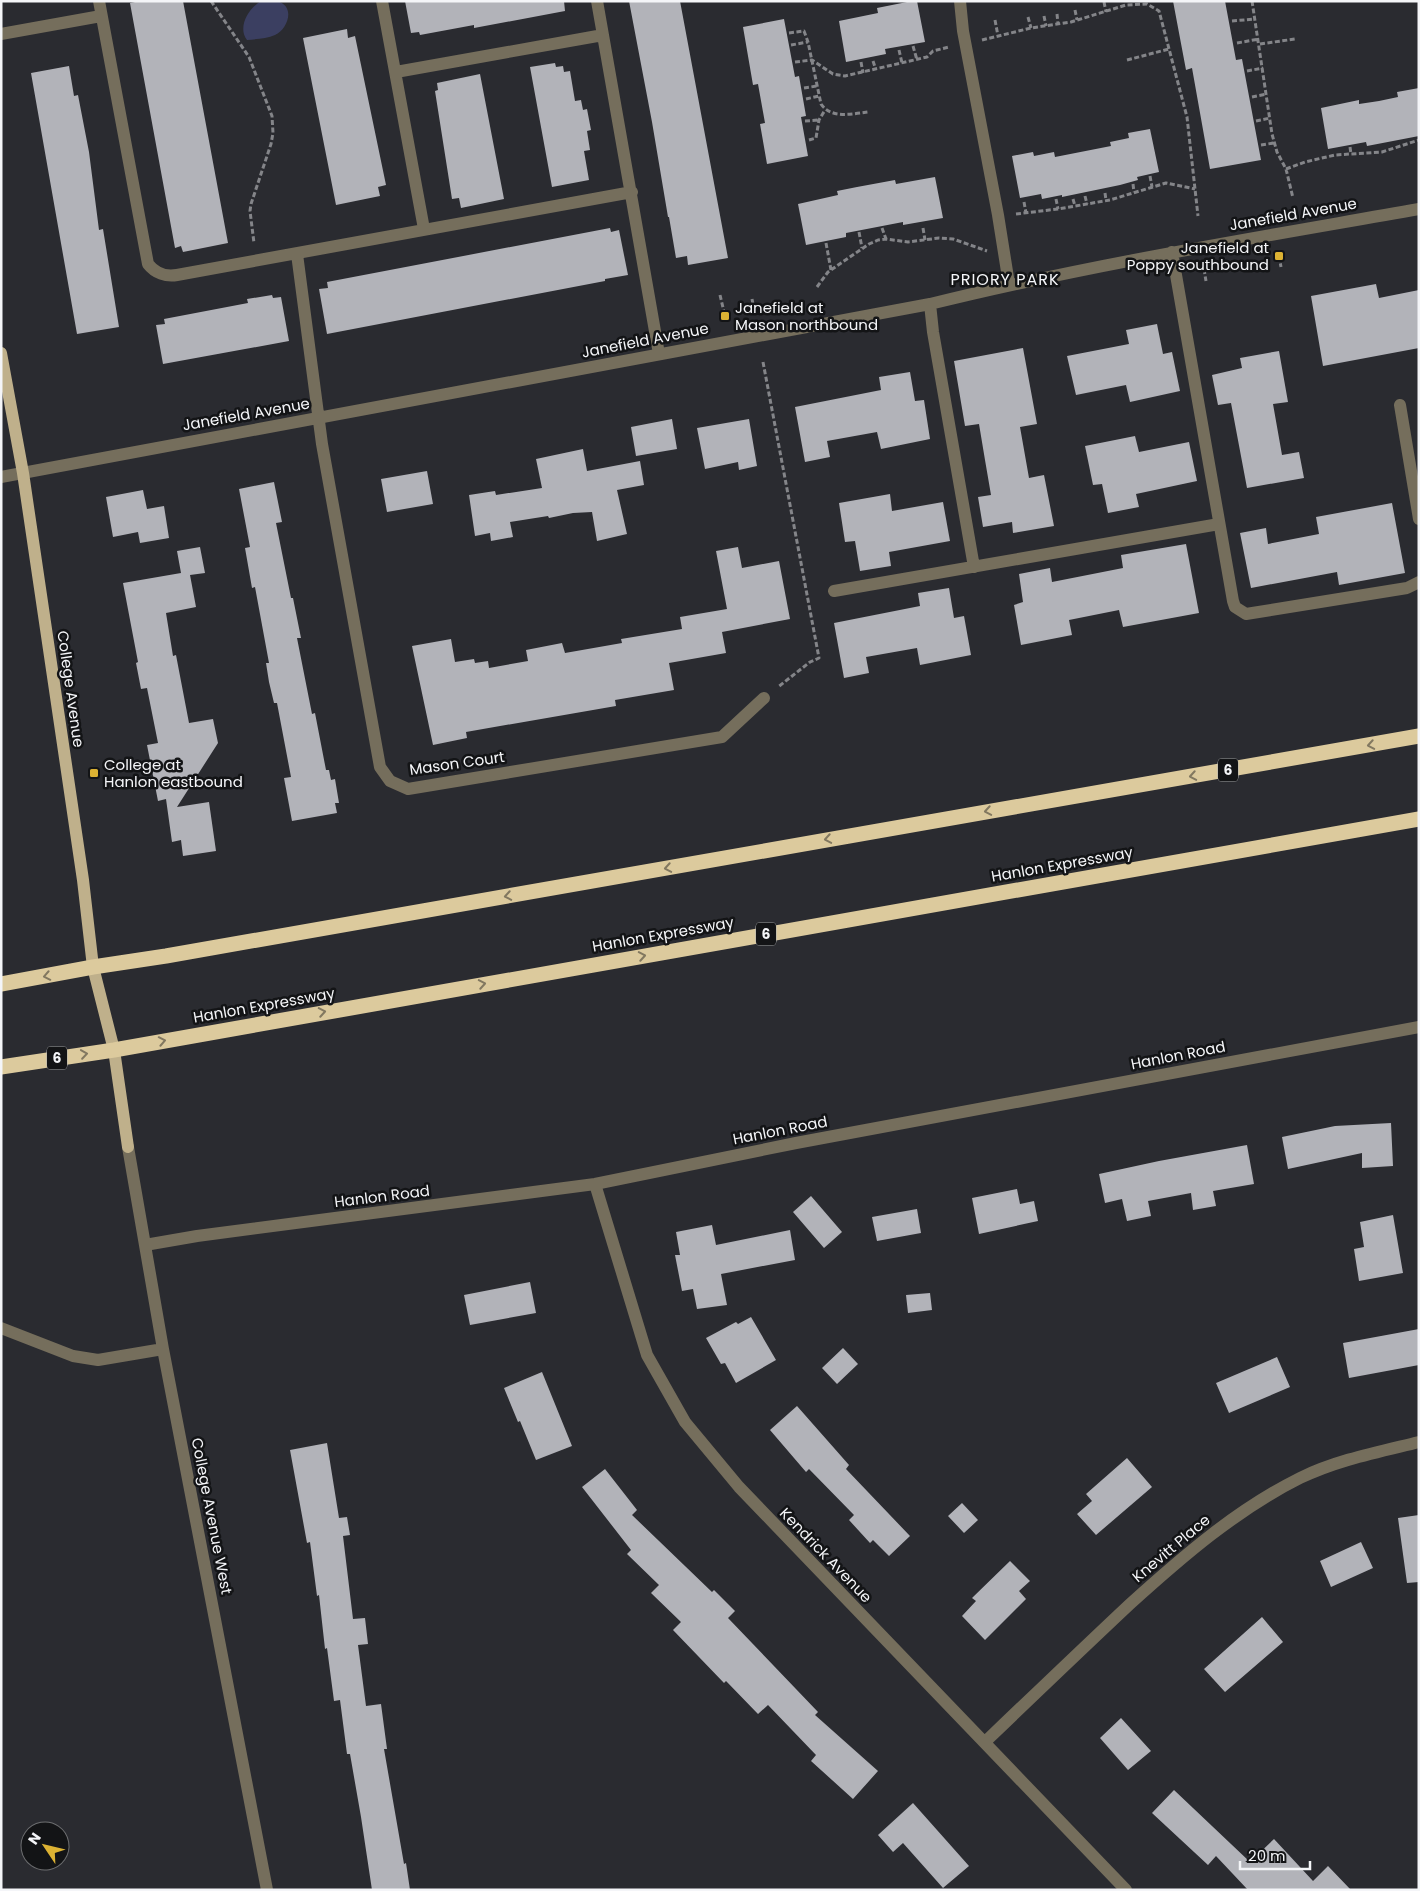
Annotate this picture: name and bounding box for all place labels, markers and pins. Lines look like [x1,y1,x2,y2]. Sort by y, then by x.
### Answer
place label: Janefield at Poppy southbound [1127,237,1269,275]
marker: Janefield at Poppy southbound [1273,250,1285,262]
place label: Janefield at Mason northbound [735,297,878,335]
marker: Janefield at Mason northbound [719,310,731,322]
place label: College at Hanlon eastbound [104,754,243,792]
marker: College at Hanlon eastbound [88,767,100,779]

